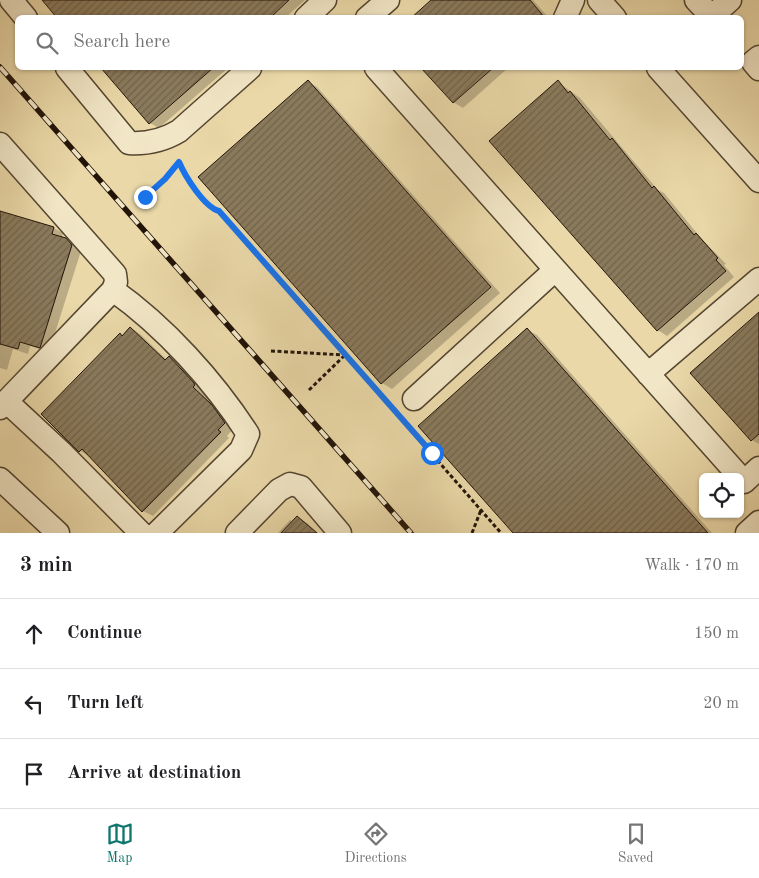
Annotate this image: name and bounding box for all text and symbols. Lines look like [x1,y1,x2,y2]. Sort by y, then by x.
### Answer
search box [15,15,744,70]
icon: search [33,29,61,57]
text: Search here [73,33,170,52]
route end [134,186,157,209]
route start [421,442,444,465]
map controls [699,473,744,518]
button: locate [699,473,744,518]
text: 3 min [20,555,73,576]
text: Walk · 170 m [644,558,739,574]
icon: ahead [20,620,48,648]
text: Continue [67,624,142,643]
text: 150 m [694,626,739,642]
icon: left [20,690,48,718]
text: Turn left [67,694,144,713]
text: 20 m [703,696,739,712]
icon: arrive [20,760,48,788]
text: Arrive at destination [67,764,241,783]
tab: Map [106,820,134,867]
tab: Directions [345,820,407,867]
tab: Saved [618,820,653,867]

